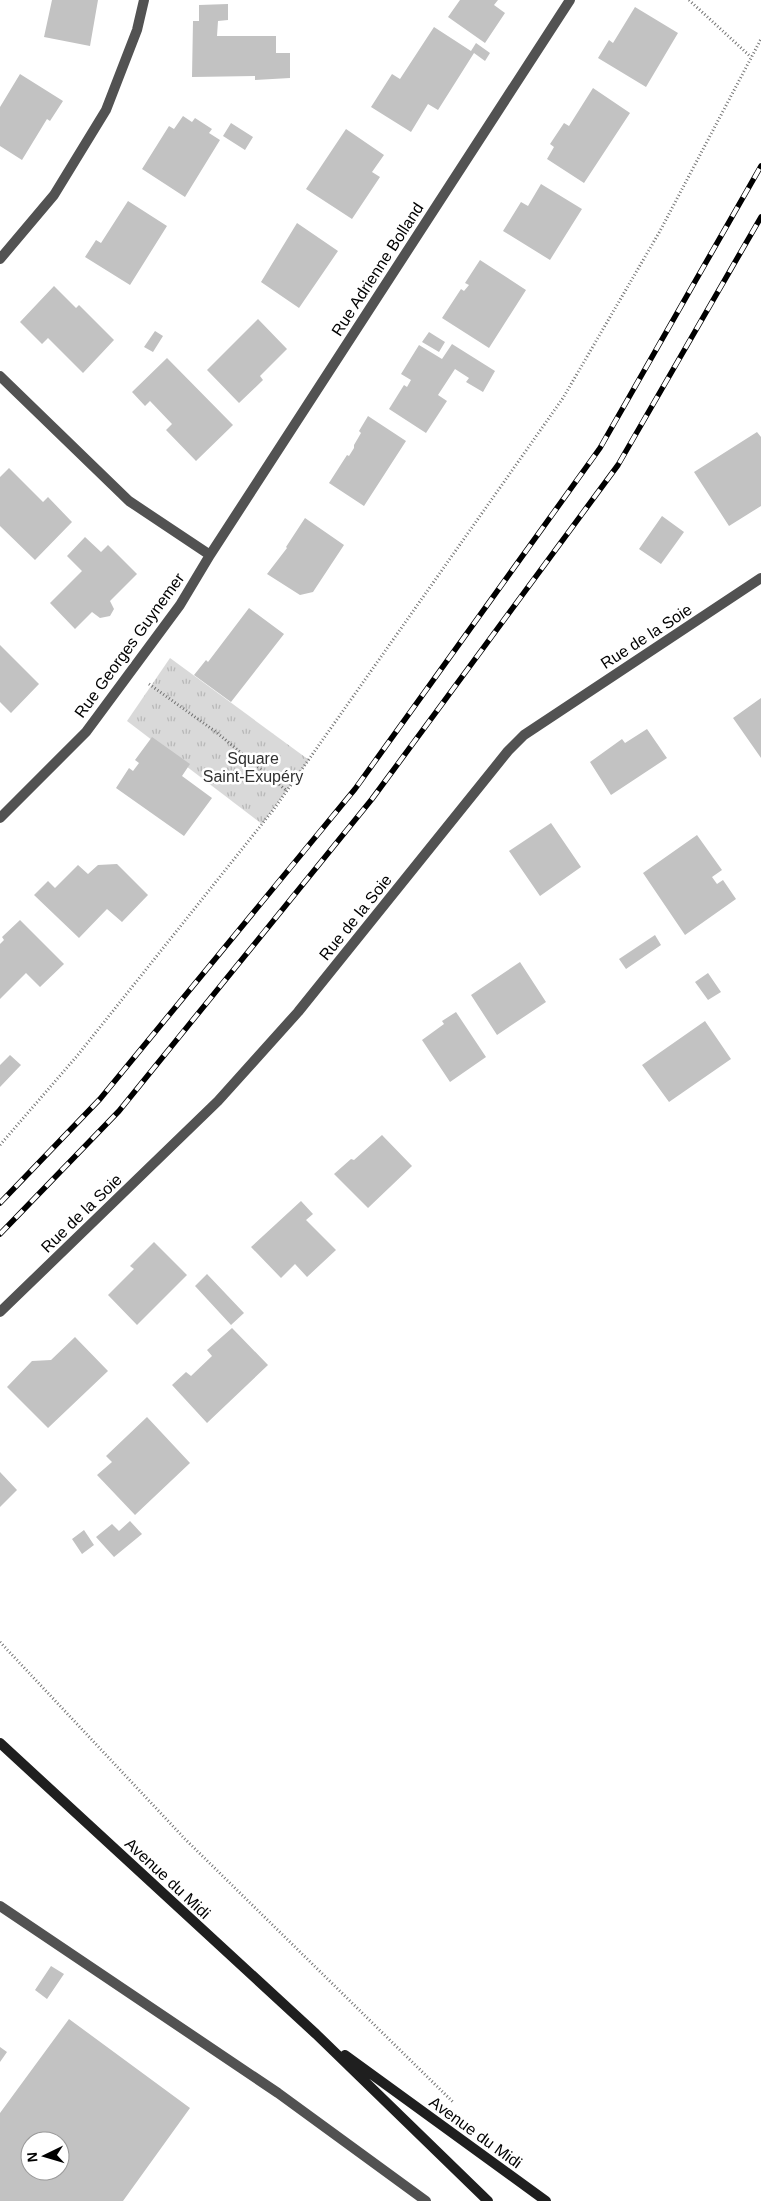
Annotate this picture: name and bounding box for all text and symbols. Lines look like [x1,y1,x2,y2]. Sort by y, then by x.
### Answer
street label: Rue Adrienne Bolland [328,200,427,339]
street label: Rue Georges Guynemer [71,569,188,721]
street label: Rue de la Soie [598,601,695,672]
park label: Square Saint-Exupéry [203,750,303,785]
street label: Rue de la Soie [316,871,395,963]
street label: Rue de la Soie [38,1171,125,1256]
street label: Avenue du Midi [122,1835,214,1922]
street label: Avenue du Midi [426,2093,525,2172]
north arrow [20,2131,70,2181]
text: N [24,2151,40,2163]

